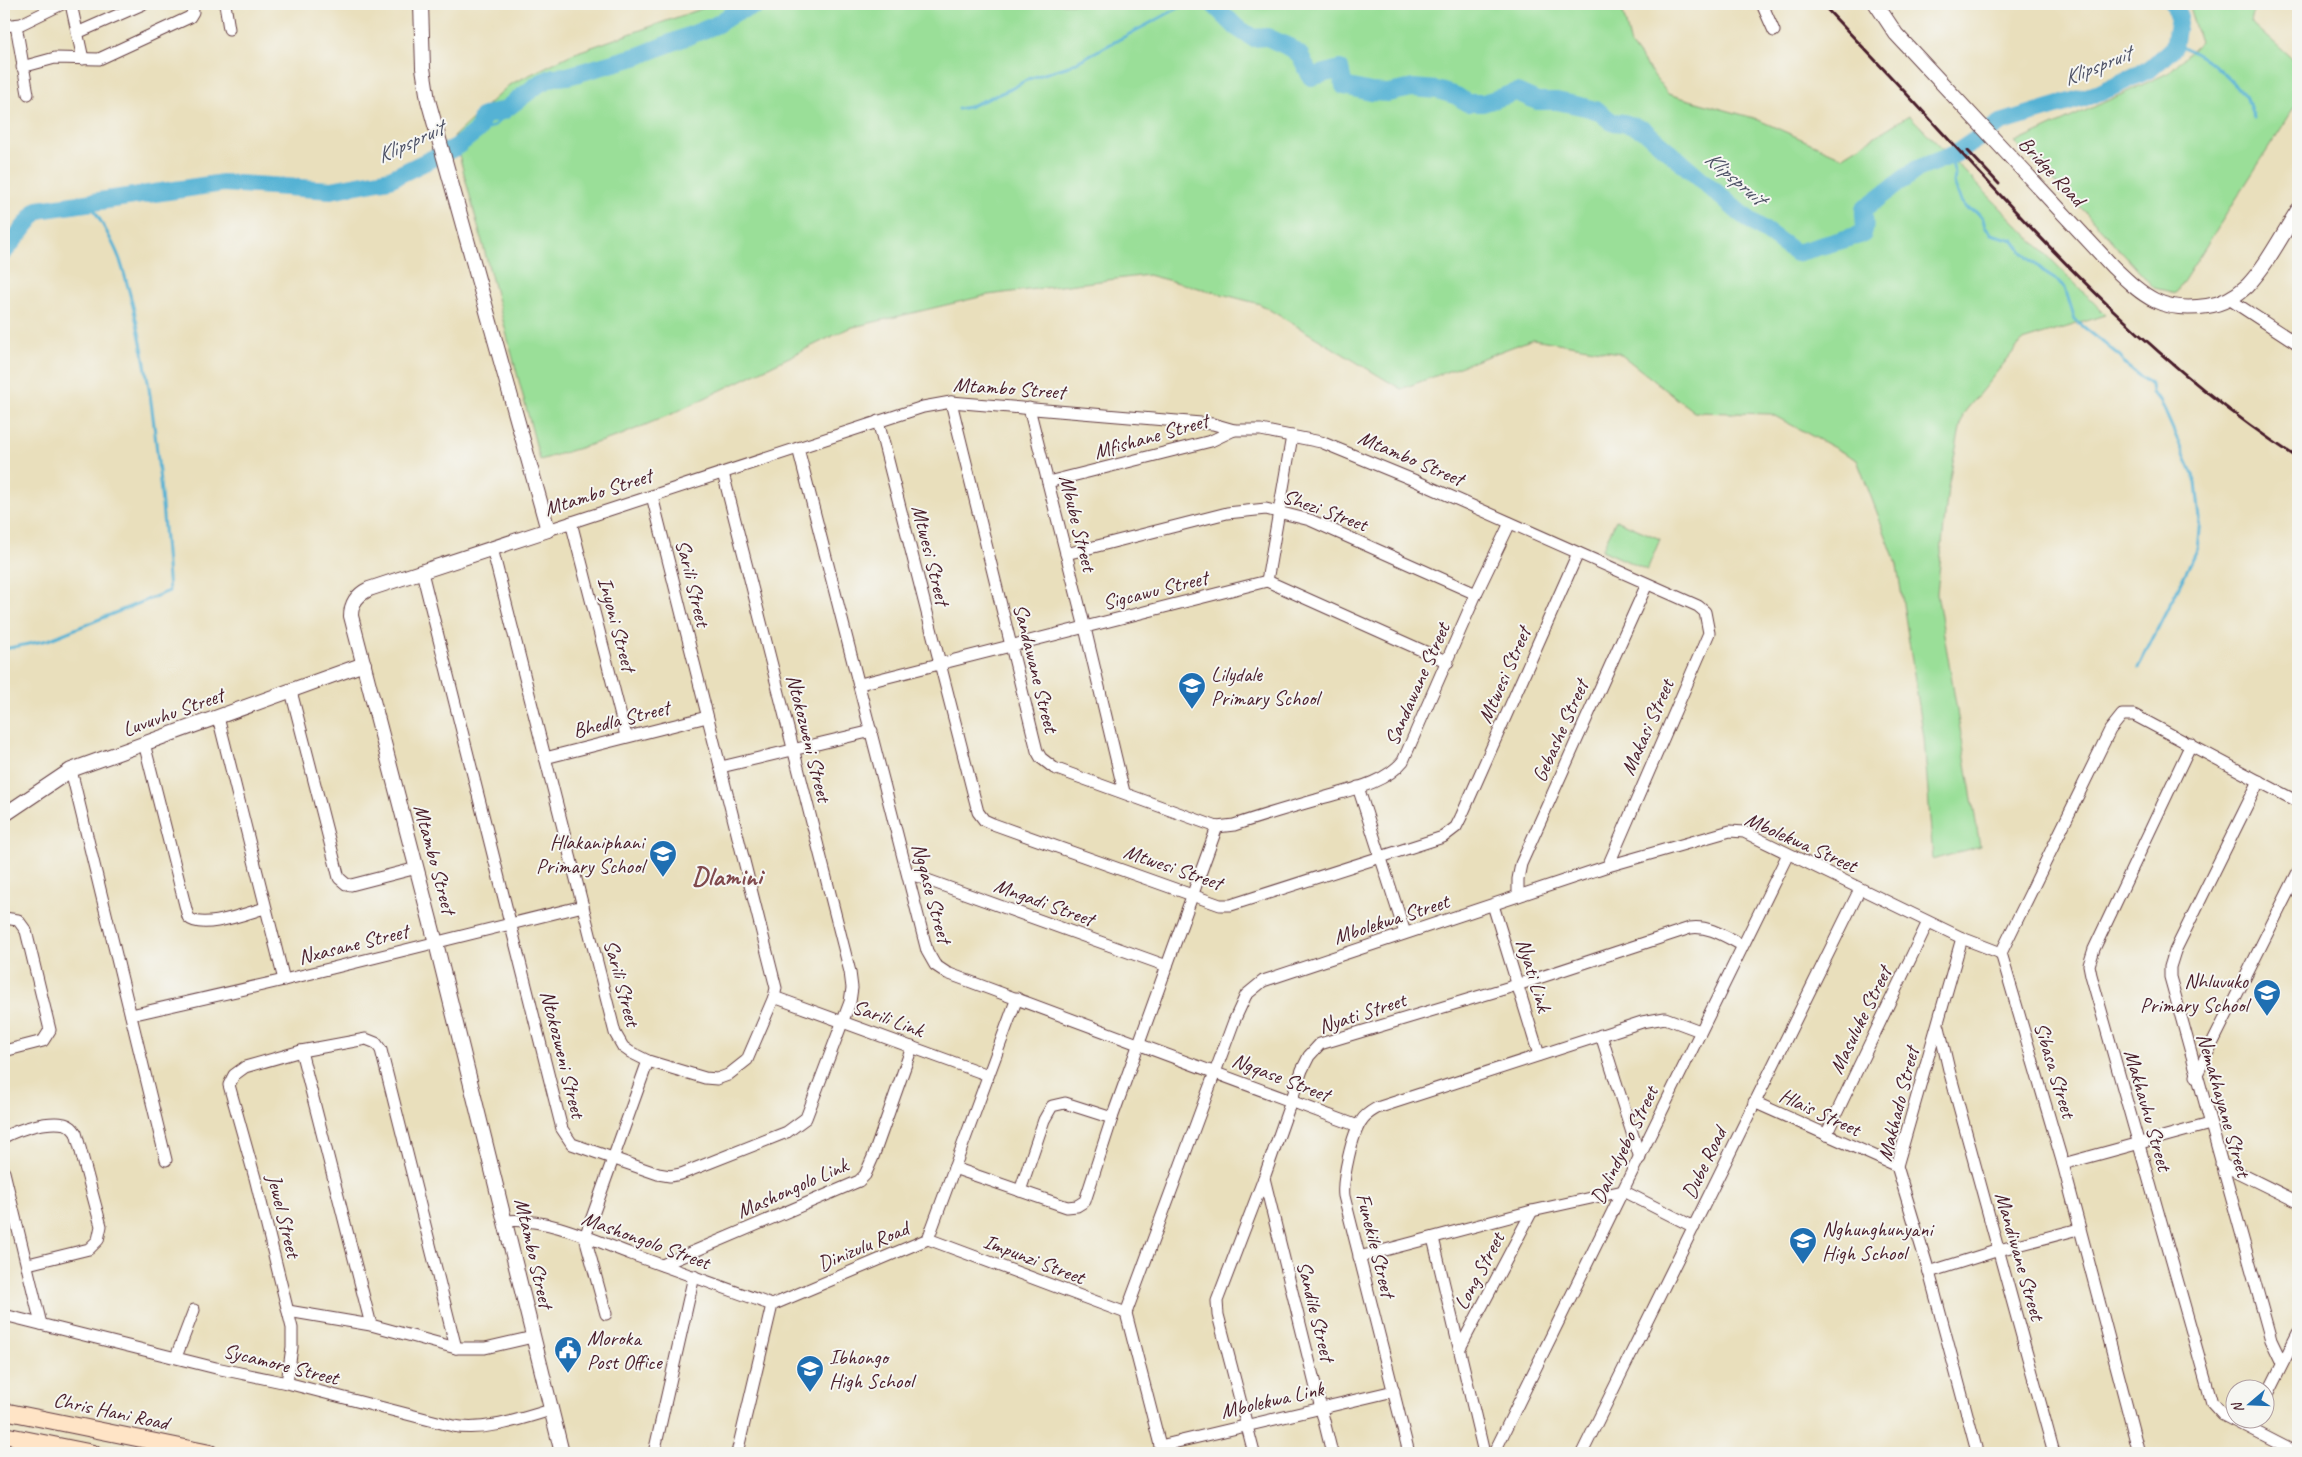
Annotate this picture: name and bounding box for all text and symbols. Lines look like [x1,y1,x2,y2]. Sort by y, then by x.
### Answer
water label: Klipspruit [2059,38,2140,92]
water label: Klipspruit [372,112,453,170]
street label: Bridge Road [2013,131,2093,214]
water label: Klipspruit [1699,145,1775,215]
street label: Mtambo Street [952,371,1069,405]
street label: Mfishane Street [1091,406,1214,465]
street label: Mtambo Street [1354,424,1470,493]
street label: Mtambo Street [541,461,658,522]
street label: Mbube Street [1053,472,1103,576]
street label: Shezi Street [1279,483,1373,538]
street label: Mtwesi Street [906,502,957,611]
street label: Sarili Street [670,537,717,631]
street label: Sigcawu Street [1100,564,1213,616]
street label: Inyoni Street [592,574,643,677]
street label: Sandawane Street [1007,601,1065,737]
street label: Sandawane Street [1378,617,1456,749]
street label: Mtwesi Street [1471,620,1538,727]
place label: Lilydale Primary School [1211,661,1322,711]
school or university icon: Lilydale Primary School [1177,671,1207,710]
street label: Ntokozweni Street [781,672,838,806]
street label: Gebashe Street [1526,673,1595,786]
street label: Makasi Street [1614,673,1680,779]
street label: Luvuvhu Street [119,681,230,742]
street label: Bhedla Street [570,694,675,744]
street label: Mtambo Street [408,802,463,919]
street label: Mbolekwa Street [1741,806,1863,879]
place label: Hlakaniphani Primary School [536,829,647,879]
street label: Mtwesi Street [1121,838,1228,897]
school or university icon: Hlakaniphani Primary School [648,839,678,878]
street label: Ngqase Street [906,840,959,949]
district label: Dlamini [692,860,766,893]
street label: Mngadi Street [991,872,1100,933]
street label: Mbolekwa Street [1330,887,1454,950]
street label: Nxasane Street [295,917,414,970]
street label: Nyati Link [1511,935,1558,1017]
street label: Sarili Street [598,937,647,1031]
street label: Masuluke Street [1823,959,1898,1078]
place label: Nhluvuko Primary School [2140,968,2251,1018]
school or university icon: Nhluvuko Primary School [2252,978,2282,1017]
street label: Nyati Street [1315,986,1411,1039]
street label: Ntokozweni Street [535,988,592,1122]
street label: Sarili Link [849,993,929,1044]
street label: Sibasa Street [2028,1019,2082,1123]
street label: Nemakhayane Street [2191,1030,2258,1182]
street label: Makhado Street [1871,1041,1925,1164]
street label: Makhavhu Street [2118,1046,2178,1176]
street label: Ngqase Street [1229,1047,1336,1109]
street label: Dalindyebo Street [1584,1080,1665,1208]
street label: Hlais Street [1775,1082,1866,1143]
street label: Dube Road [1676,1120,1734,1203]
street label: Mashongolo Link [732,1151,854,1224]
street label: Jewel Street [261,1171,307,1262]
street label: Mandiwane Street [1989,1189,2051,1325]
street label: Funekile Street [1351,1190,1402,1303]
street label: Mtambo Street [509,1196,560,1313]
street label: Mashongolo Street [579,1205,715,1276]
street label: Dinizulu Road [814,1214,916,1277]
place label: Nghunghunyani High School [1822,1216,1935,1266]
street label: Long Street [1448,1226,1511,1314]
school or university icon: Nghunghunyani High School [1788,1226,1818,1265]
street label: Impunzi Street [980,1228,1090,1291]
street label: Sandile Street [1291,1258,1342,1367]
place label: Moroka Post Office [587,1325,664,1375]
public building icon: Moroka Post Office [553,1335,583,1374]
street label: Sycamore Street [221,1337,343,1391]
place label: Ibhongo High School [829,1344,917,1394]
school or university icon: Ibhongo High School [795,1354,825,1393]
street label: Mbolekwa Link [1218,1375,1327,1424]
north arrow [2224,1380,2274,1430]
street label: Chris Hani Road [51,1386,174,1437]
text: N [2228,1399,2248,1415]

